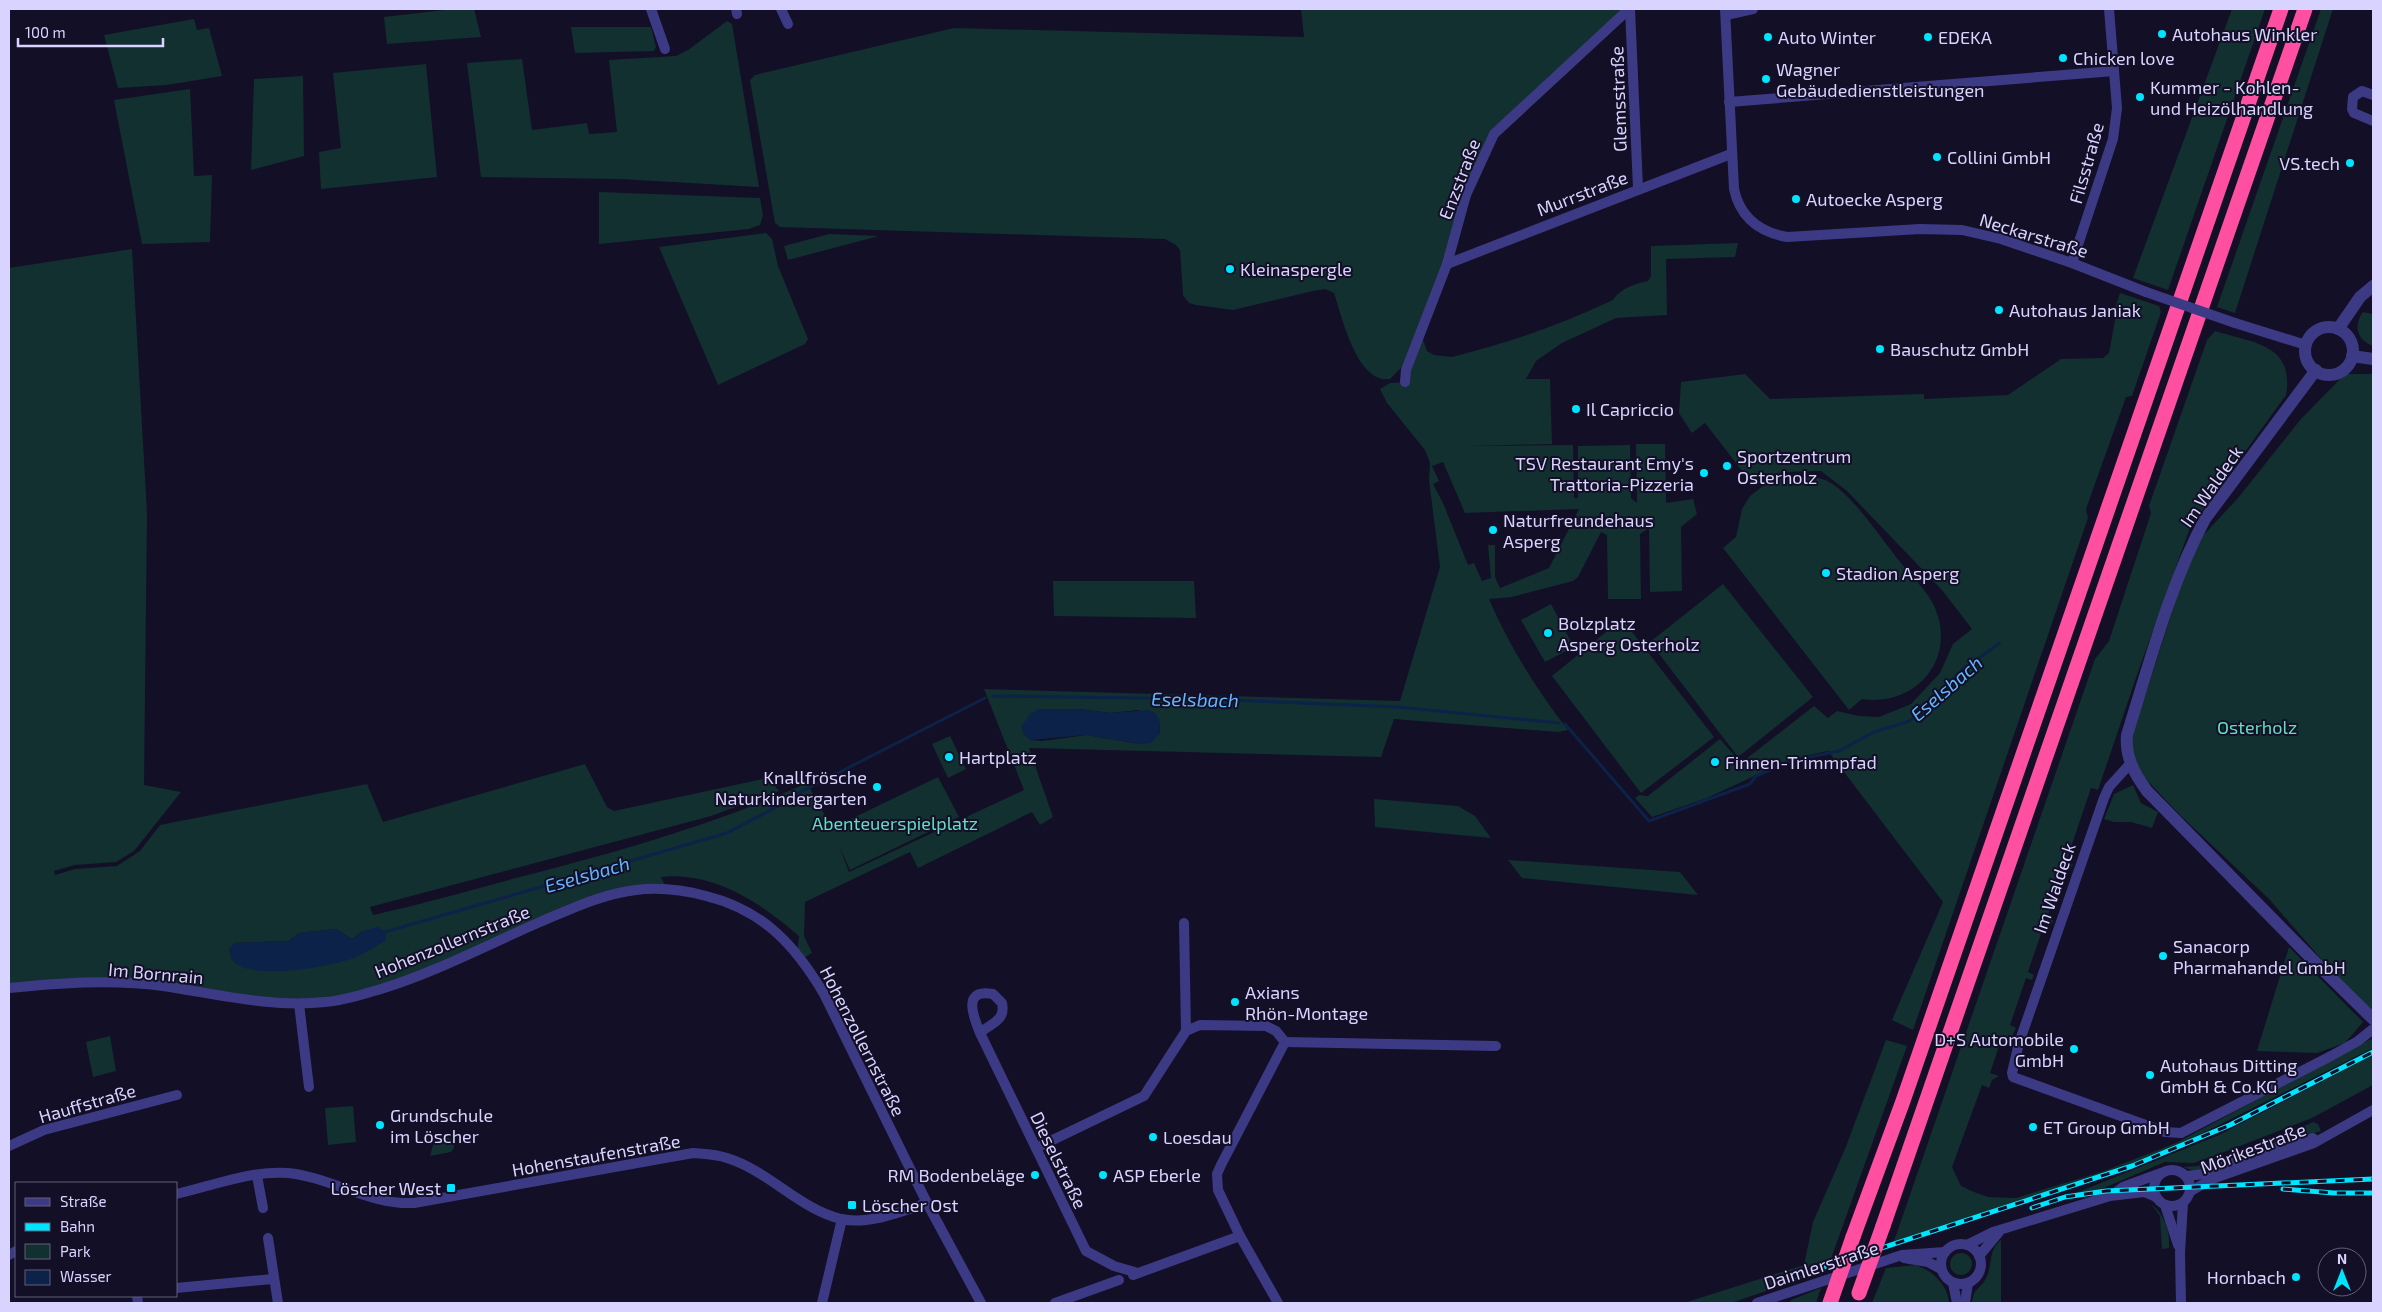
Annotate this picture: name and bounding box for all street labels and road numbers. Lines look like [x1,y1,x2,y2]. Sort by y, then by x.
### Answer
street label: Glemsstraße [1605,46,1631,152]
street label: Filsstraße [2064,120,2108,206]
street label: Enzstraße [1434,136,1484,222]
street label: Murrstraße [1534,166,1630,220]
street label: Neckarstraße [1977,208,2091,262]
street label: Im Waldeck [2175,441,2247,531]
street label: Im Waldeck [2028,840,2080,936]
street label: Hohenzollernstraße [371,900,533,982]
street label: Im Bornrain [107,958,205,988]
street label: Hohenzollernstraße [816,962,910,1120]
street label: Hauffstraße [36,1079,138,1127]
street label: Dieselstraße [1026,1108,1092,1212]
street label: Mörikestraße [2197,1118,2309,1178]
street label: Hohenstaufenstraße [510,1129,682,1181]
street label: Daimlerstraße [1761,1236,1881,1294]

